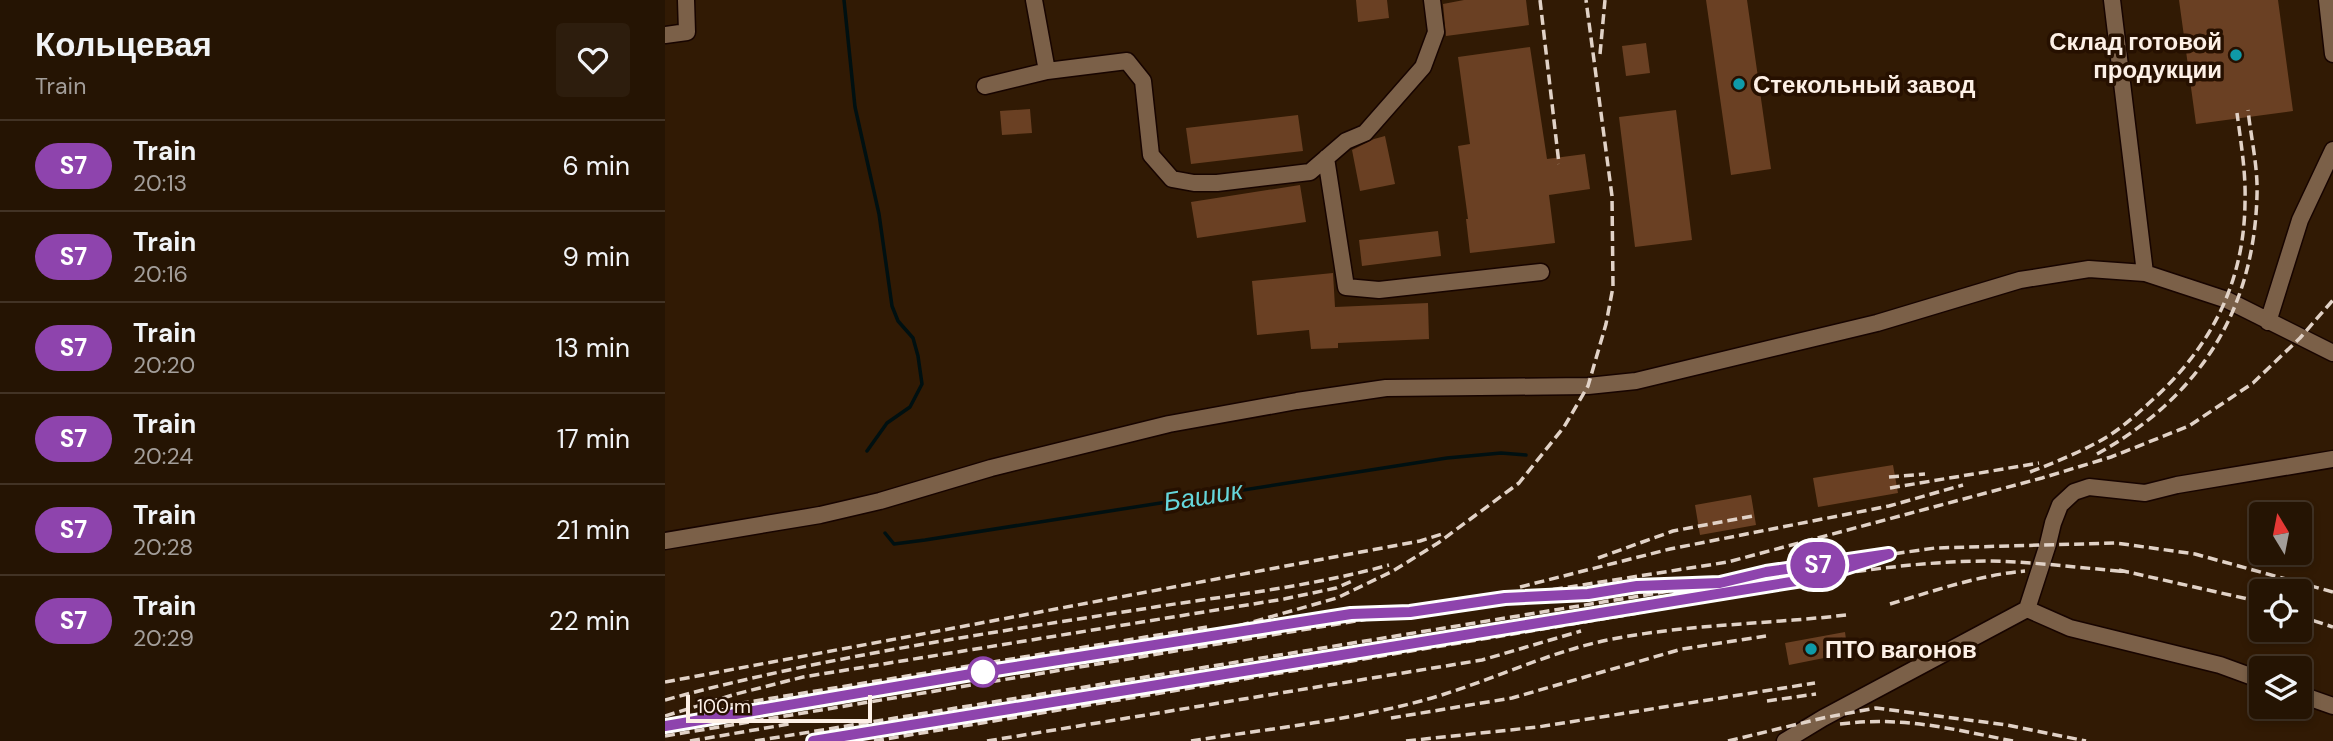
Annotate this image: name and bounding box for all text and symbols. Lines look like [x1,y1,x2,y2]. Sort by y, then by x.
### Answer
text: Кольцевая [35,23,212,66]
button: heart [556,23,630,97]
place label: Склад готовой продукции [2049,26,2222,85]
marker: Склад готовой продукции [2228,47,2244,63]
place label: Стекольный завод [1753,69,1976,100]
text: Train [35,71,86,101]
marker: Стекольный завод [1731,76,1747,92]
text: Train [133,134,196,168]
text: 6 min [562,149,630,183]
text: S7 [60,150,87,181]
text: 20:13 [133,168,187,198]
text: Train [133,225,196,259]
text: 9 min [562,240,630,274]
text: S7 [60,241,87,272]
text: 20:16 [133,259,188,289]
text: Train [133,316,196,350]
text: 13 min [555,331,630,365]
text: S7 [60,332,87,363]
text: 20:20 [133,350,195,380]
text: Train [133,407,196,441]
text: 17 min [557,422,630,456]
text: S7 [60,423,87,454]
text: 20:24 [133,441,193,471]
water label: Башик [1161,473,1247,519]
text: Train [133,498,196,532]
north arrow [2249,502,2312,565]
map controls [2249,502,2312,719]
text: 21 min [556,513,630,547]
text: S7 [60,514,87,545]
text: 20:28 [133,532,193,562]
line badge: S7 [1787,542,1849,588]
text: S7 [1804,549,1832,580]
button: locate [2249,579,2312,642]
text: Train [133,589,196,623]
text: 22 min [549,604,630,638]
text: S7 [60,605,87,636]
text: 20:29 [133,623,194,653]
place label: ПТО вагонов [1825,634,1977,665]
marker: ПТО вагонов [1803,641,1819,657]
button: layers [2249,656,2312,719]
unlabelled marker [968,657,998,687]
scale bar [686,692,871,724]
text: 100 m [697,694,751,719]

